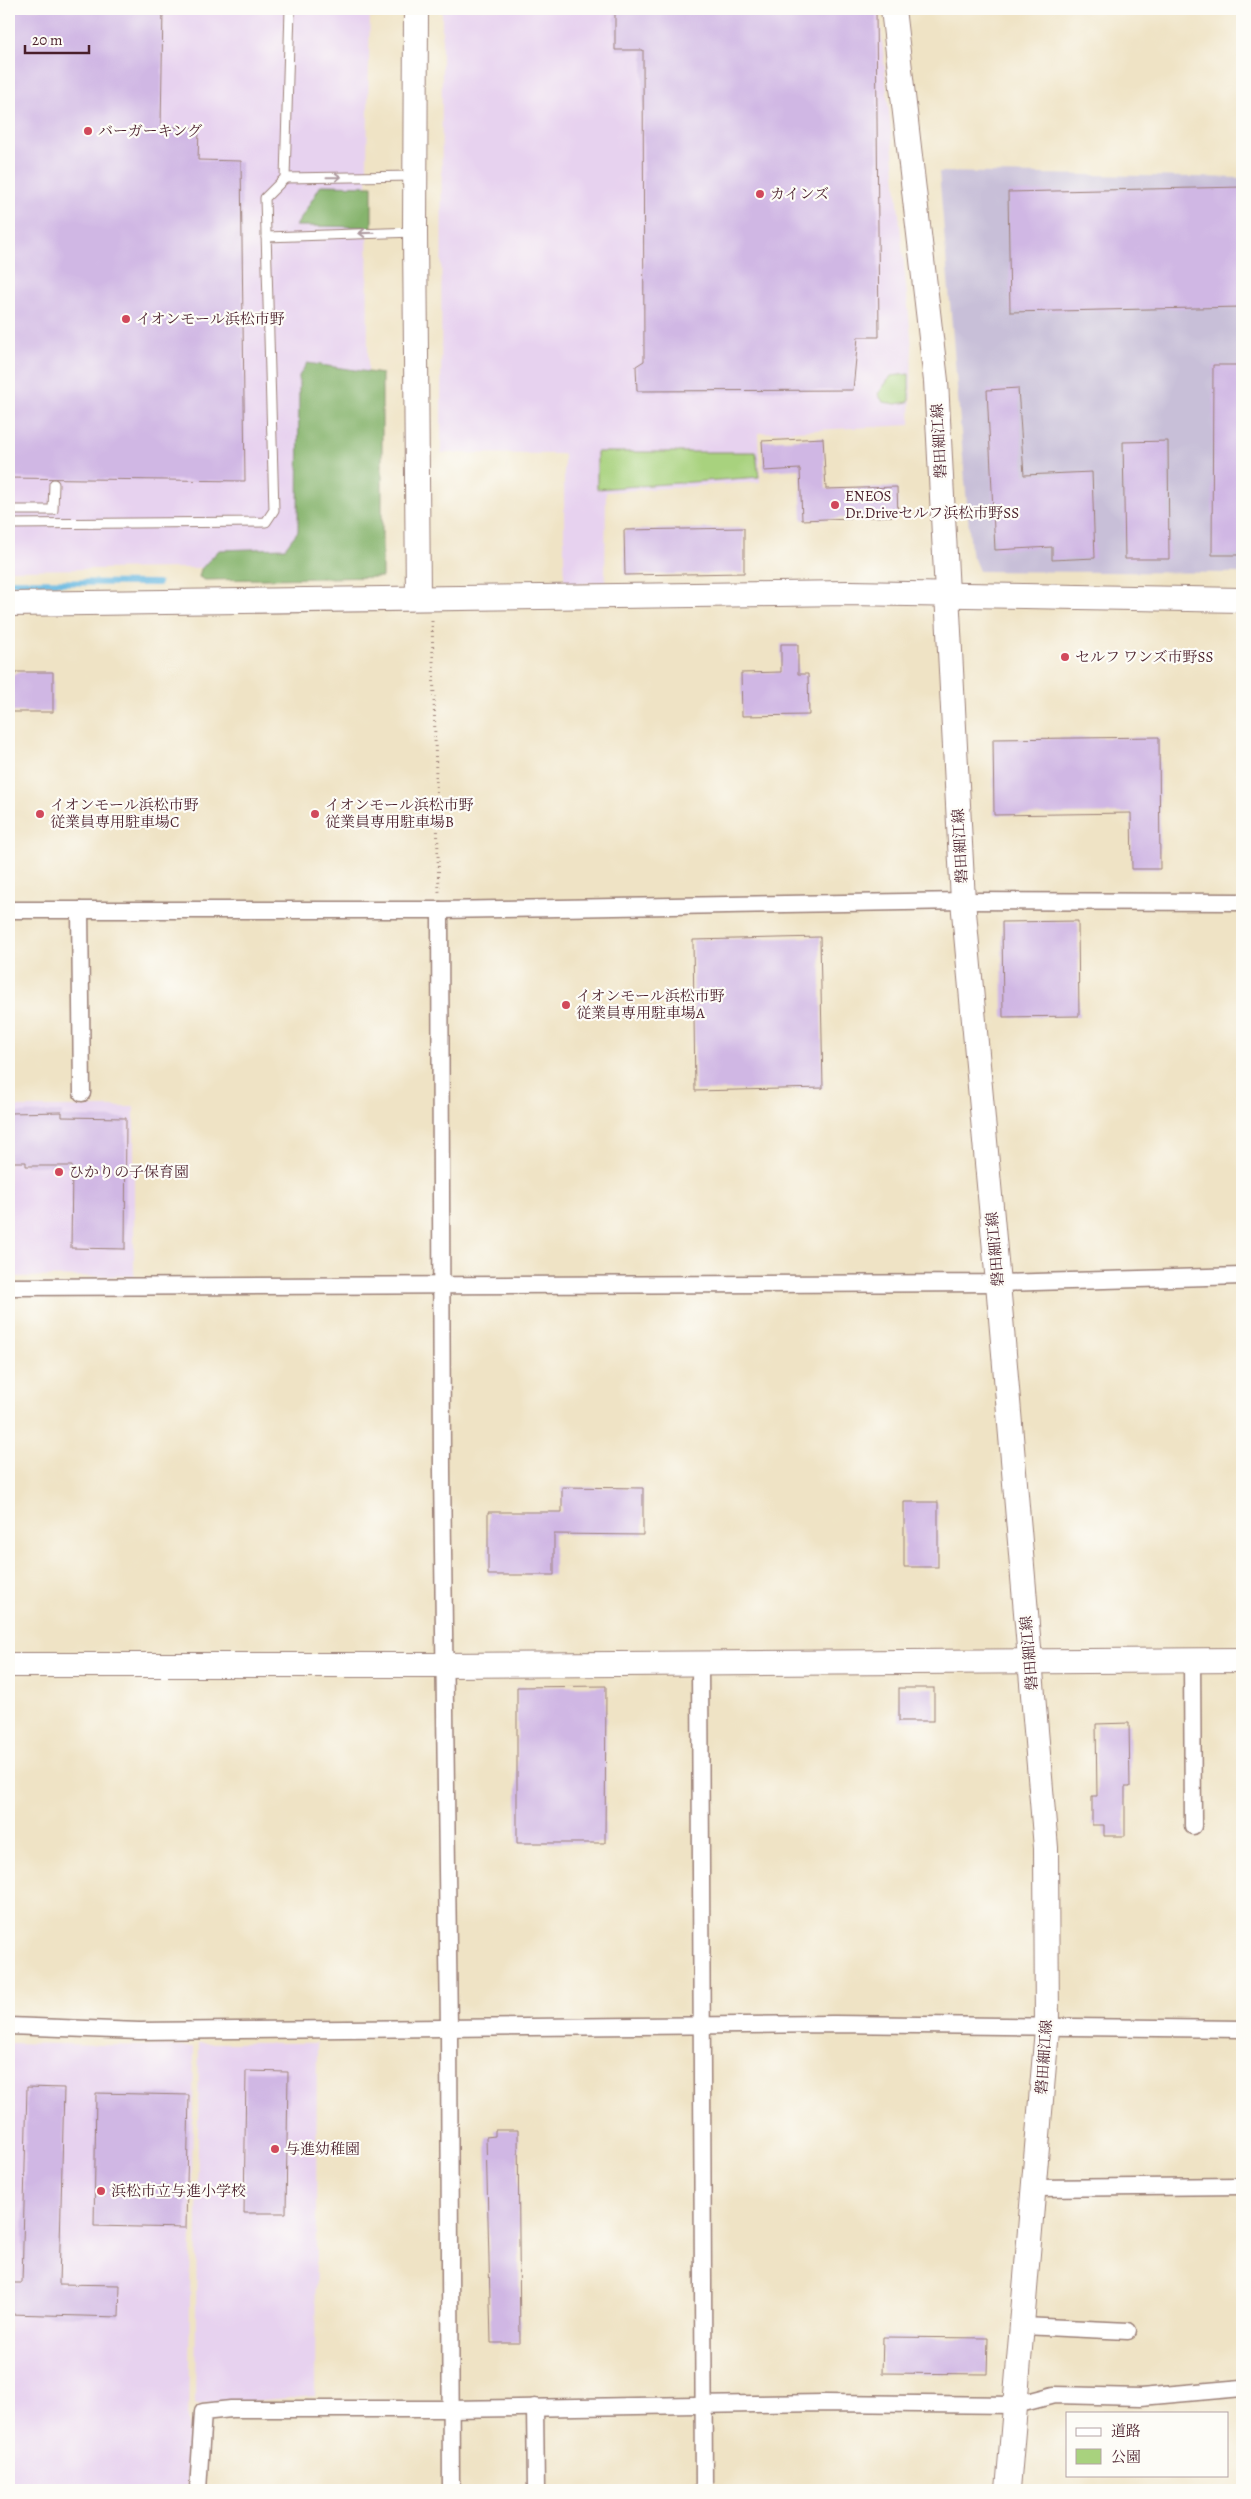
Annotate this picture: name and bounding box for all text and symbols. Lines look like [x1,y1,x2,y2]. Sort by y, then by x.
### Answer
scale bar [25,22,89,54]
text: 20 m [32,30,63,50]
place label: バーガーキング [98,121,202,141]
marker: バーガーキング [82,125,94,137]
one-way arrow [326,172,342,182]
place label: カインズ [770,184,829,204]
marker: カインズ [754,188,766,200]
one-way arrow [359,229,375,238]
place label: イオンモール浜松市野 [136,309,285,329]
marker: イオンモール浜松市野 [120,313,132,325]
street label: 磐田細江線 [927,403,951,479]
place label: ENEOS Dr.Driveセルフ浜松市野SS [845,486,1019,523]
marker: ENEOS Dr.Driveセルフ浜松市野SS [829,499,841,511]
place label: セルフ ワンズ市野SS [1075,647,1213,667]
marker: セルフ ワンズ市野SS [1059,651,1071,663]
place label: イオンモール浜松市野 従業員専用駐車場C [50,795,199,832]
place label: イオンモール浜松市野 従業員専用駐車場B [325,795,474,832]
marker: イオンモール浜松市野 従業員専用駐車場C [34,808,46,820]
marker: イオンモール浜松市野 従業員専用駐車場B [309,808,321,820]
street label: 磐田細江線 [948,808,972,884]
place label: イオンモール浜松市野 従業員専用駐車場A [576,986,725,1023]
marker: イオンモール浜松市野 従業員専用駐車場A [560,999,572,1011]
place label: ひかりの子保育園 [69,1162,189,1182]
marker: ひかりの子保育園 [53,1166,65,1178]
street label: 磐田細江線 [982,1211,1008,1287]
street label: 磐田細江線 [1016,1615,1042,1691]
street label: 磐田細江線 [1031,2019,1057,2095]
place label: 与進幼稚園 [285,2139,360,2159]
marker: 与進幼稚園 [269,2143,281,2155]
place label: 浜松市立与進小学校 [111,2181,246,2201]
marker: 浜松市立与進小学校 [95,2185,107,2197]
legend [1066,2412,1228,2476]
text: 道路 [1111,2421,1141,2441]
text: 公園 [1111,2447,1141,2467]

